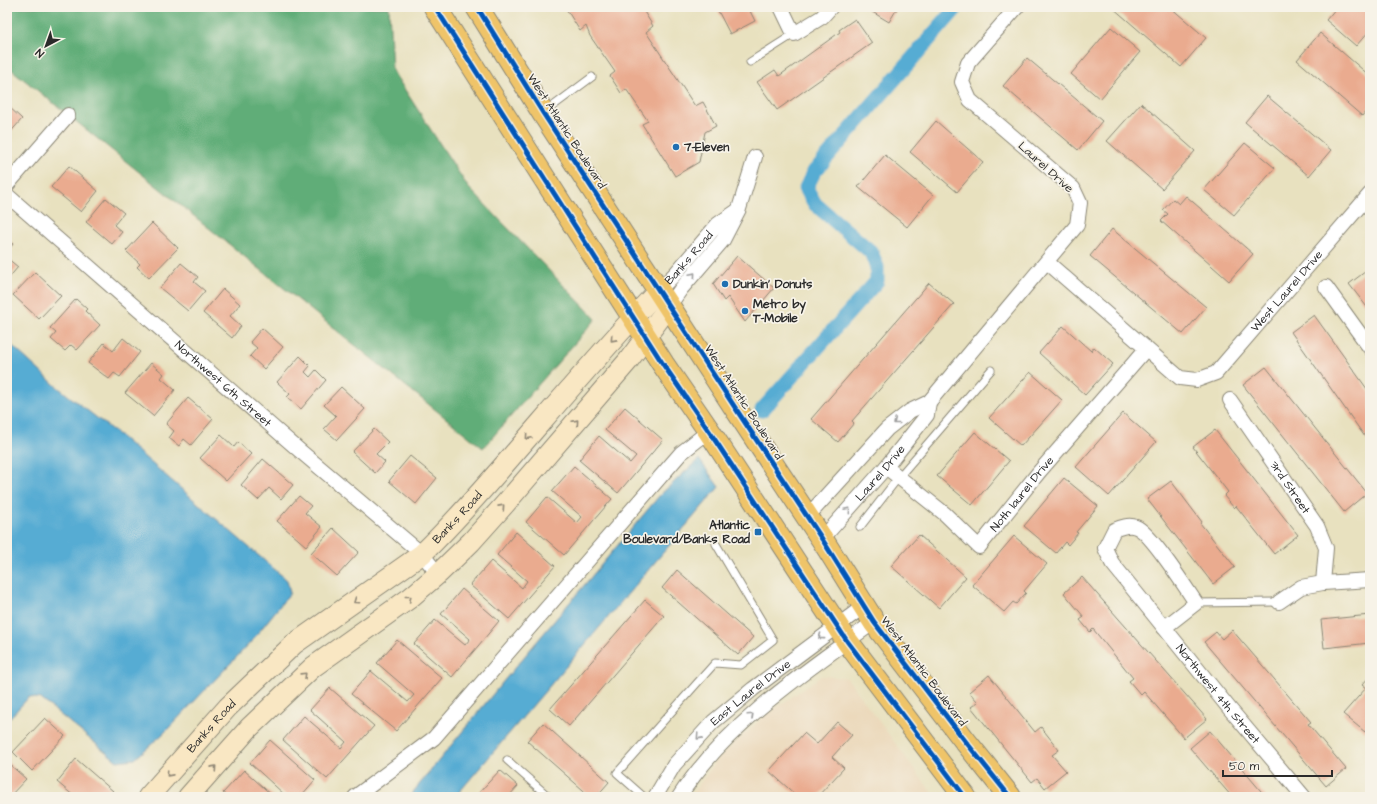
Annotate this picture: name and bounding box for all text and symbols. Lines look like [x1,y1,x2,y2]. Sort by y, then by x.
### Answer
north arrow [26,26,66,66]
text: N [32,45,47,61]
street label: West Atlantic Boulevard [523,70,610,192]
street label: Laurel Drive [1014,138,1077,197]
place label: 7-Eleven [683,139,729,156]
marker: 7-Eleven [671,142,681,152]
street label: Banks Road [661,227,717,289]
street label: West Laurel Drive [1247,246,1327,336]
one-way arrow [689,273,696,280]
place label: Dunkin' Donuts [733,276,812,293]
marker: Dunkin' Donuts [720,279,730,289]
place label: Metro by T-Mobile [752,296,806,327]
marker: Metro by T-Mobile [740,306,750,316]
one-way arrow [610,334,618,342]
street label: Northwest 6th Street [171,337,275,431]
street label: West Atlantic Boulevard [700,341,787,463]
one-way arrow [893,417,901,424]
one-way arrow [571,420,578,427]
one-way arrow [525,433,532,440]
street label: Laurel Drive [851,441,910,505]
street label: Noth laurel Drive [986,452,1058,536]
street label: 3rd Street [1266,458,1314,517]
street label: Banks Road [429,488,486,548]
one-way arrow [497,505,504,512]
one-way arrow [843,507,850,515]
place label: Atlantic Boulevard/Banks Road [623,517,751,548]
marker: Atlantic Boulevard/Banks Road [753,527,763,537]
one-way arrow [404,595,411,602]
one-way arrow [353,596,360,604]
street label: West Atlantic Boulevard [877,613,971,730]
one-way arrow [819,633,826,640]
street label: Northwest 4th Street [1172,641,1264,748]
street label: East Laurel Drive [707,655,795,730]
one-way arrow [299,672,307,680]
street label: Banks Road [183,696,240,757]
one-way arrow [746,713,754,721]
one-way arrow [697,732,704,740]
scale bar [1223,752,1332,778]
text: 50 m [1229,758,1260,775]
one-way arrow [209,765,216,773]
one-way arrow [166,769,173,777]

